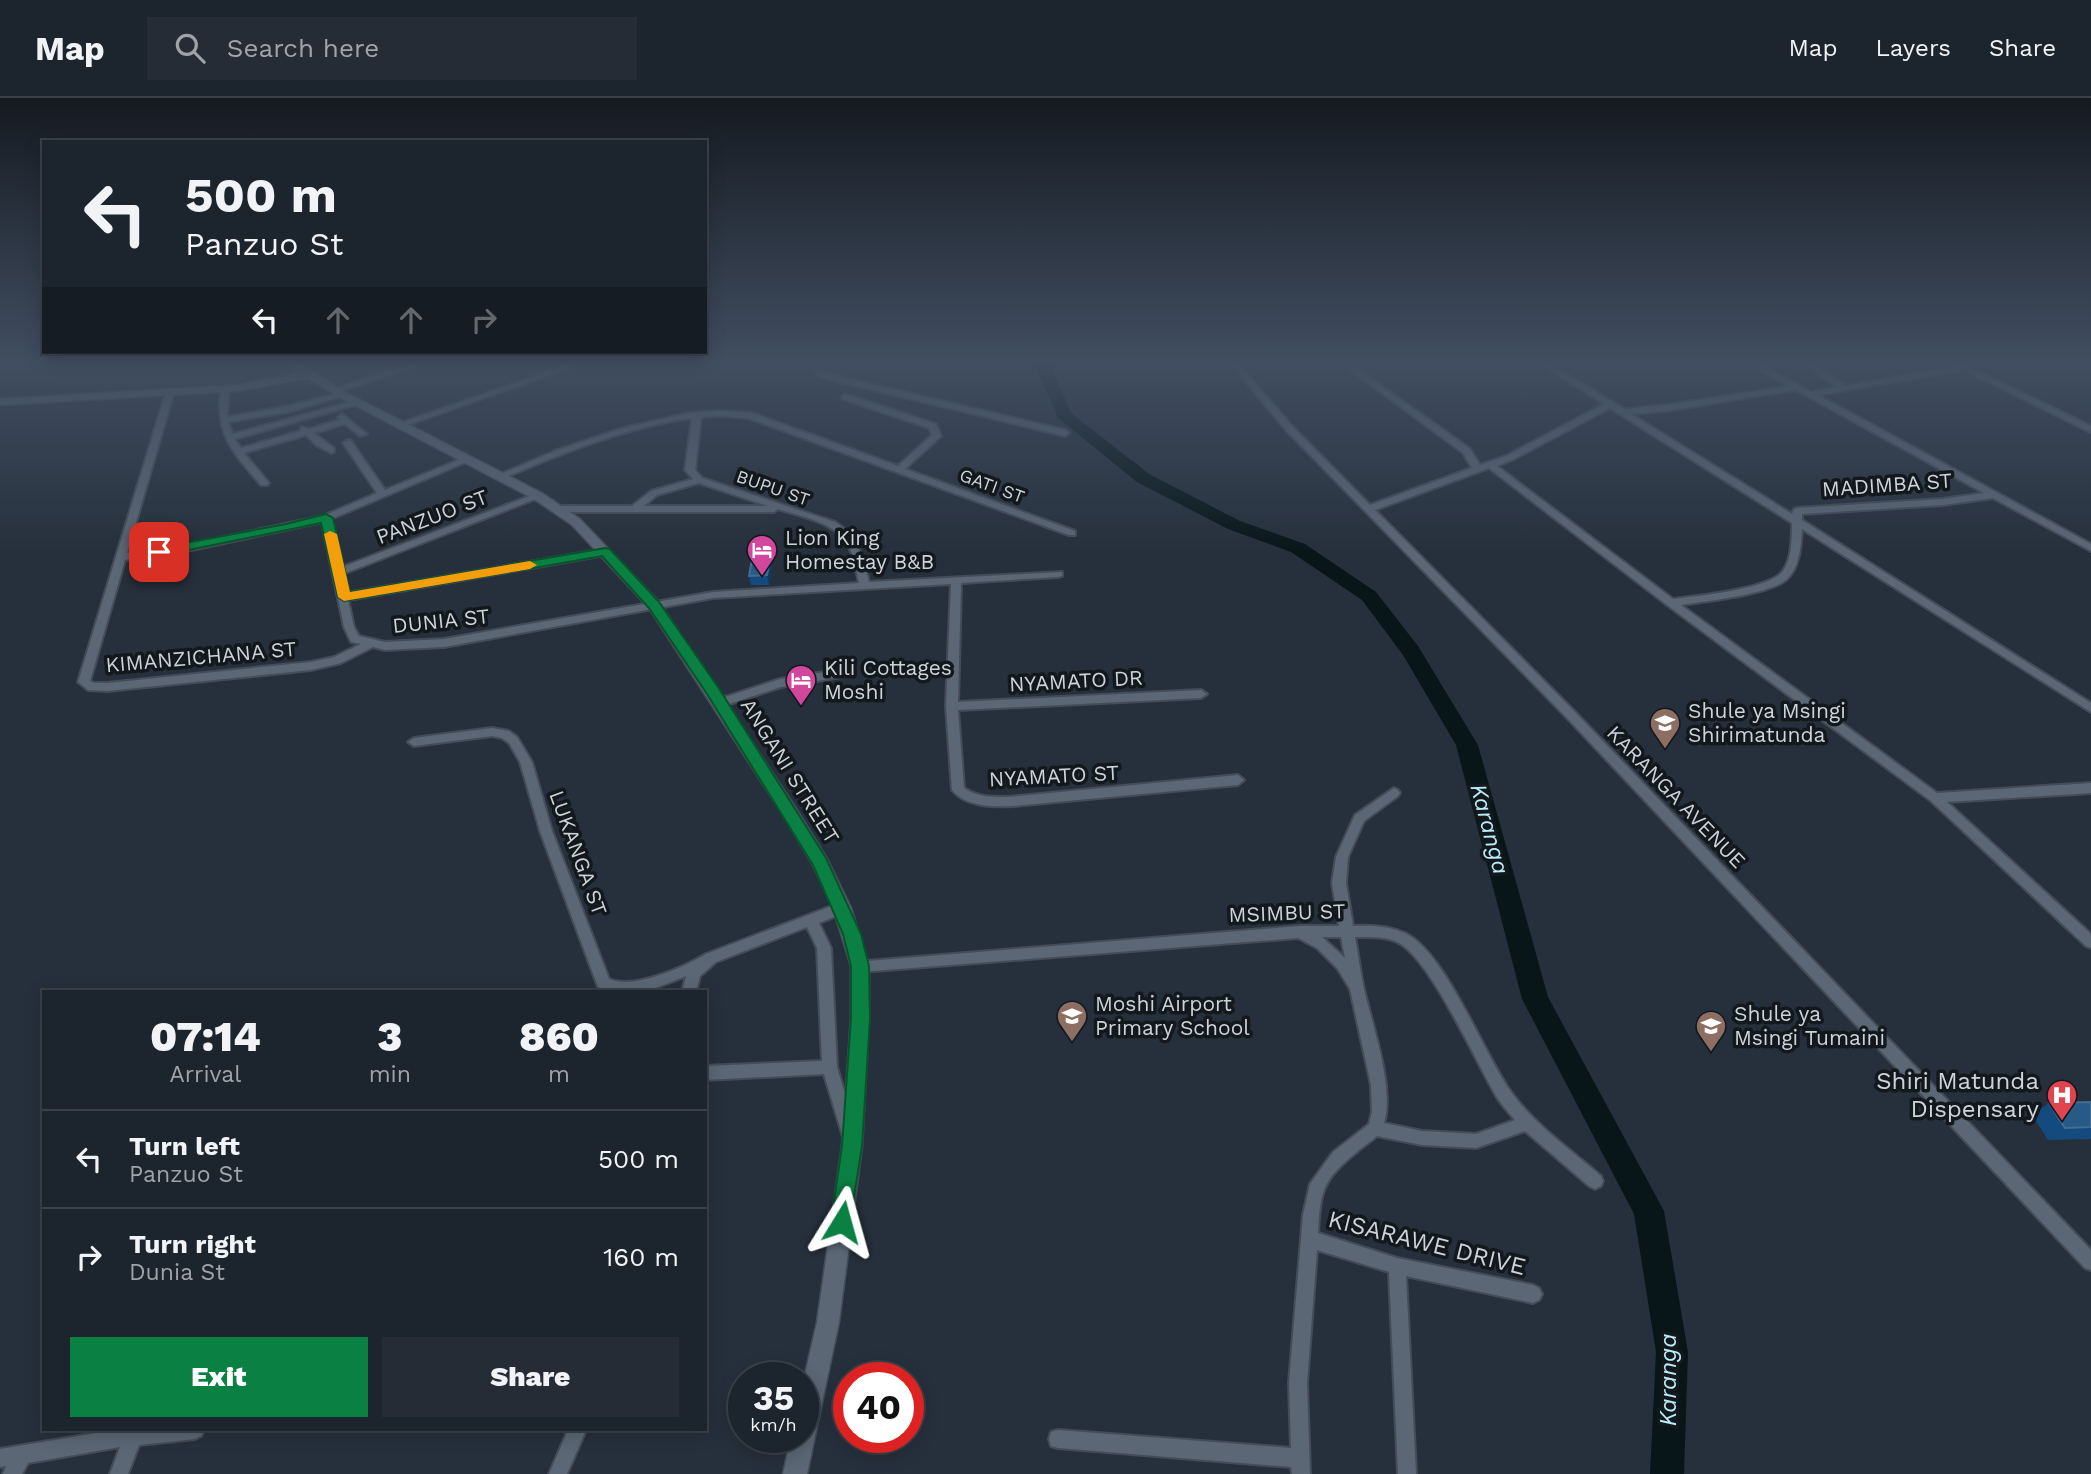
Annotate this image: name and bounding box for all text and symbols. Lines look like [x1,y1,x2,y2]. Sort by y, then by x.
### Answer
search box [147,17,637,80]
text: Map [35,29,105,68]
icon: search [171,29,209,67]
text: Search here [227,33,379,63]
text: Map [1789,34,1837,62]
text: Layers [1875,34,1951,62]
text: Share [1989,34,2056,62]
text: 500 m [185,166,337,224]
icon: left [70,168,161,259]
text: Panzuo St [185,225,343,263]
icon: left [246,301,284,339]
icon: ahead [319,301,357,339]
icon: ahead [392,301,430,339]
icon: right [465,301,503,339]
street label: GATI ST [957,464,1028,507]
street label: BUPU ST [734,465,813,510]
street label: MADIMBA ST [1821,467,1953,502]
street label: PANZUO ST [372,484,491,549]
pin [129,522,189,582]
place label: Lion King Homestay B&B [785,525,934,574]
icon: arrive [140,533,178,571]
hotel icon: Lion King Homestay B&B [745,533,779,577]
street label: DUNIA ST [391,603,491,638]
street label: KIMANZICHANA ST [105,636,298,677]
place label: Kili Cottages Moshi [824,655,952,704]
hotel icon: Kili Cottages Moshi [784,663,818,707]
street label: NYAMATO DR [1008,665,1144,696]
street label: ANGANI STREET [736,694,845,848]
place label: Shule ya Msingi Shirimatunda [1688,698,1846,747]
school or university icon: Shule ya Msingi Shirimatunda [1648,706,1682,750]
street label: KARANGA AVENUE [1602,720,1751,873]
street label: NYAMATO ST [988,760,1120,791]
water label: Karanga [1464,781,1515,877]
street label: LUKANGA ST [544,787,613,919]
street label: MSIMBU ST [1228,898,1346,927]
place label: Moshi Airport Primary School [1095,991,1250,1040]
school or university icon: Moshi Airport Primary School [1055,999,1089,1043]
place label: Shule ya Msingi Tumaini [1734,1001,1885,1050]
school or university icon: Shule ya Msingi Tumaini [1694,1009,1728,1053]
text: 07:14 [150,1012,261,1061]
text: 3 [377,1012,402,1061]
text: 860 [519,1012,599,1061]
text: Arrival [169,1061,241,1088]
text: min [369,1061,411,1088]
text: m [548,1061,570,1088]
place label: Shiri Matunda Dispensary [1876,1067,2040,1123]
hospital icon: Shiri Matunda Dispensary [2045,1078,2079,1122]
text: Turn left [129,1131,240,1161]
icon: left [70,1140,108,1178]
text: 500 m [598,1144,679,1174]
text: Panzuo St [129,1161,243,1188]
position arrow [805,1185,879,1259]
street label: KISARAWE DRIVE [1325,1205,1529,1281]
text: Turn right [129,1229,256,1259]
icon: right [70,1238,108,1276]
text: 160 m [603,1242,679,1272]
text: Dunia St [129,1259,225,1286]
water label: Karanga [1655,1334,1682,1426]
button: Exit [70,1337,368,1417]
button: Share [382,1337,679,1417]
speed limit sign: 40 [833,1362,924,1453]
text: 35 [753,1377,794,1419]
text: km/h [750,1414,797,1435]

